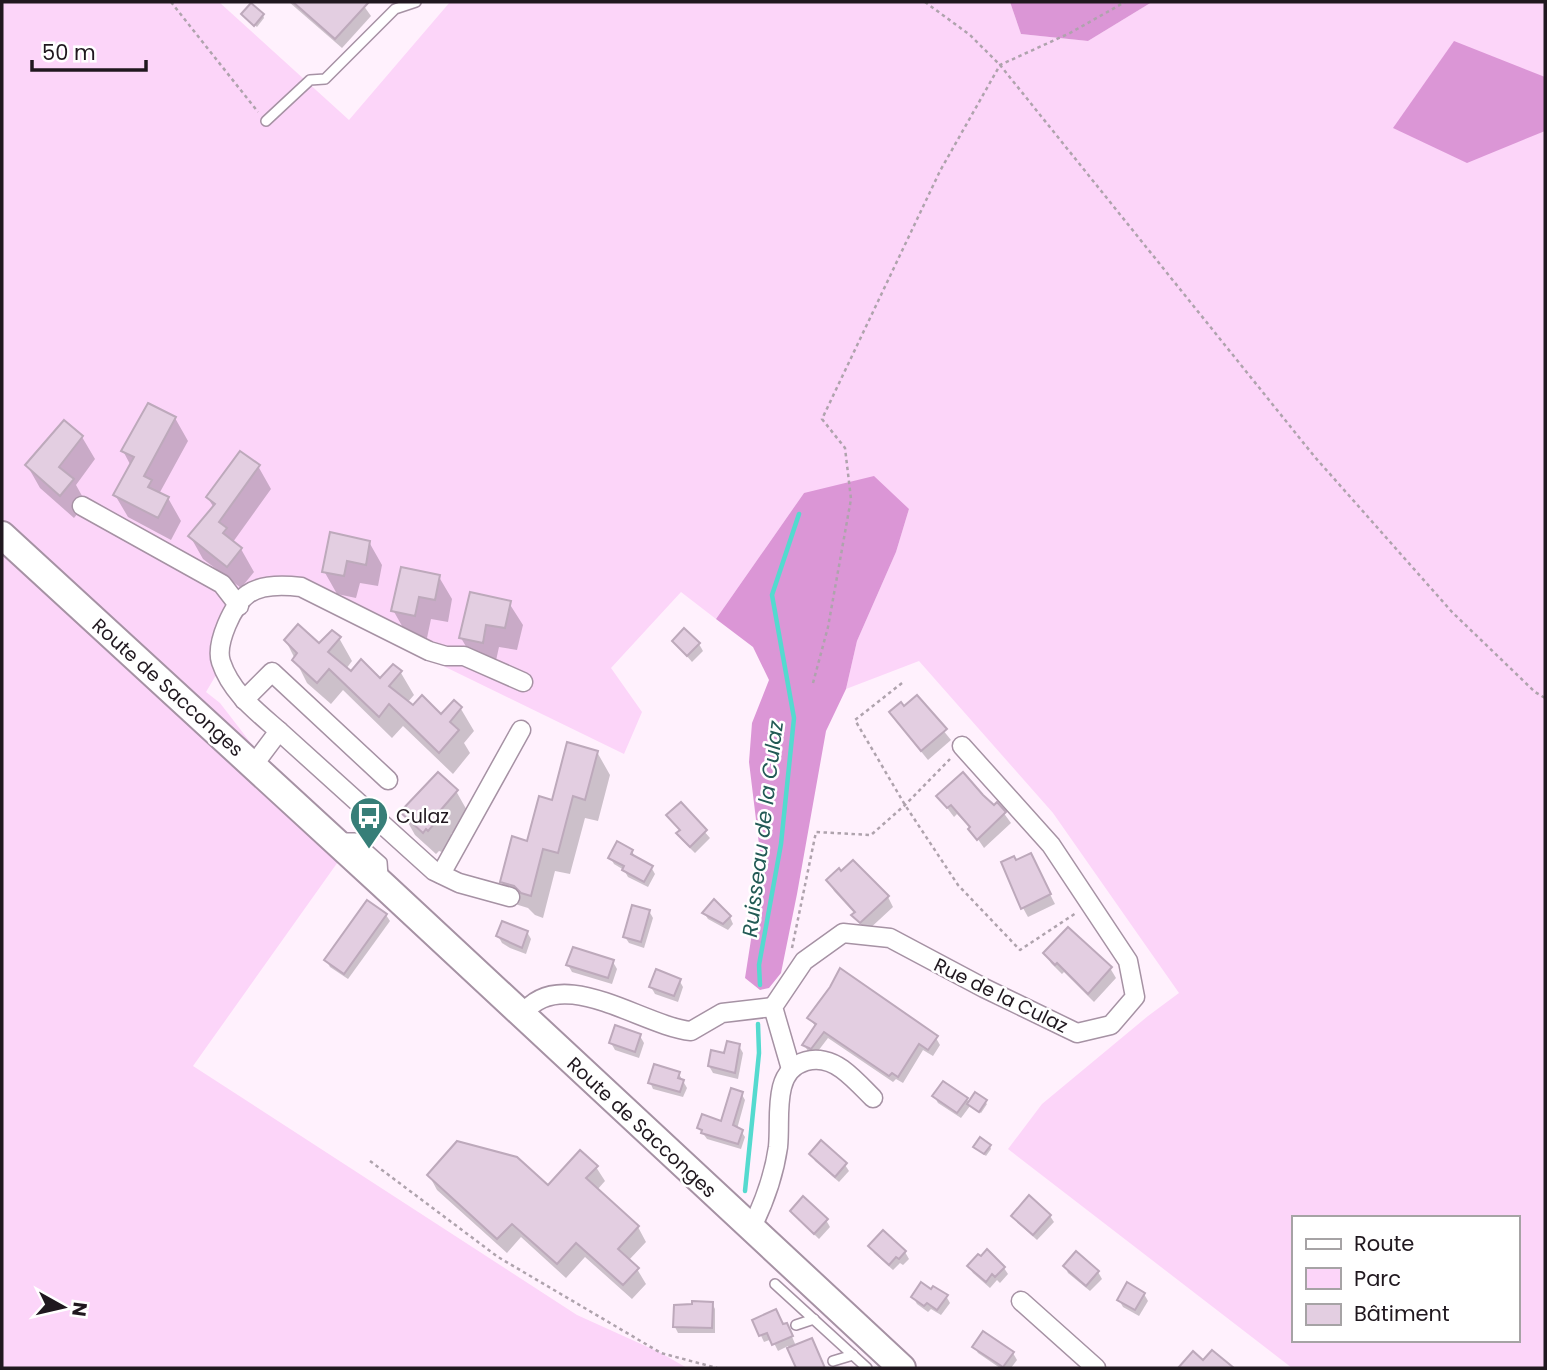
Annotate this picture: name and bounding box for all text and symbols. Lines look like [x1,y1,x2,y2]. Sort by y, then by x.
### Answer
scale bar [32,28,145,72]
text: 50 m [42,38,96,67]
street label: Route de Sacconges [86,612,249,763]
water label: Ruisseau de la Culaz [735,719,790,939]
bus stop icon: Culaz [348,795,390,850]
place label: Culaz [396,803,449,830]
street label: Rue de la Culaz [929,951,1072,1040]
street label: Route de Sacconges [561,1051,722,1204]
legend [1292,1216,1519,1342]
text: Route [1354,1229,1414,1258]
text: Parc [1354,1264,1401,1293]
north arrow [28,1272,98,1342]
text: Bâtiment [1354,1299,1450,1328]
text: N [65,1300,94,1318]

